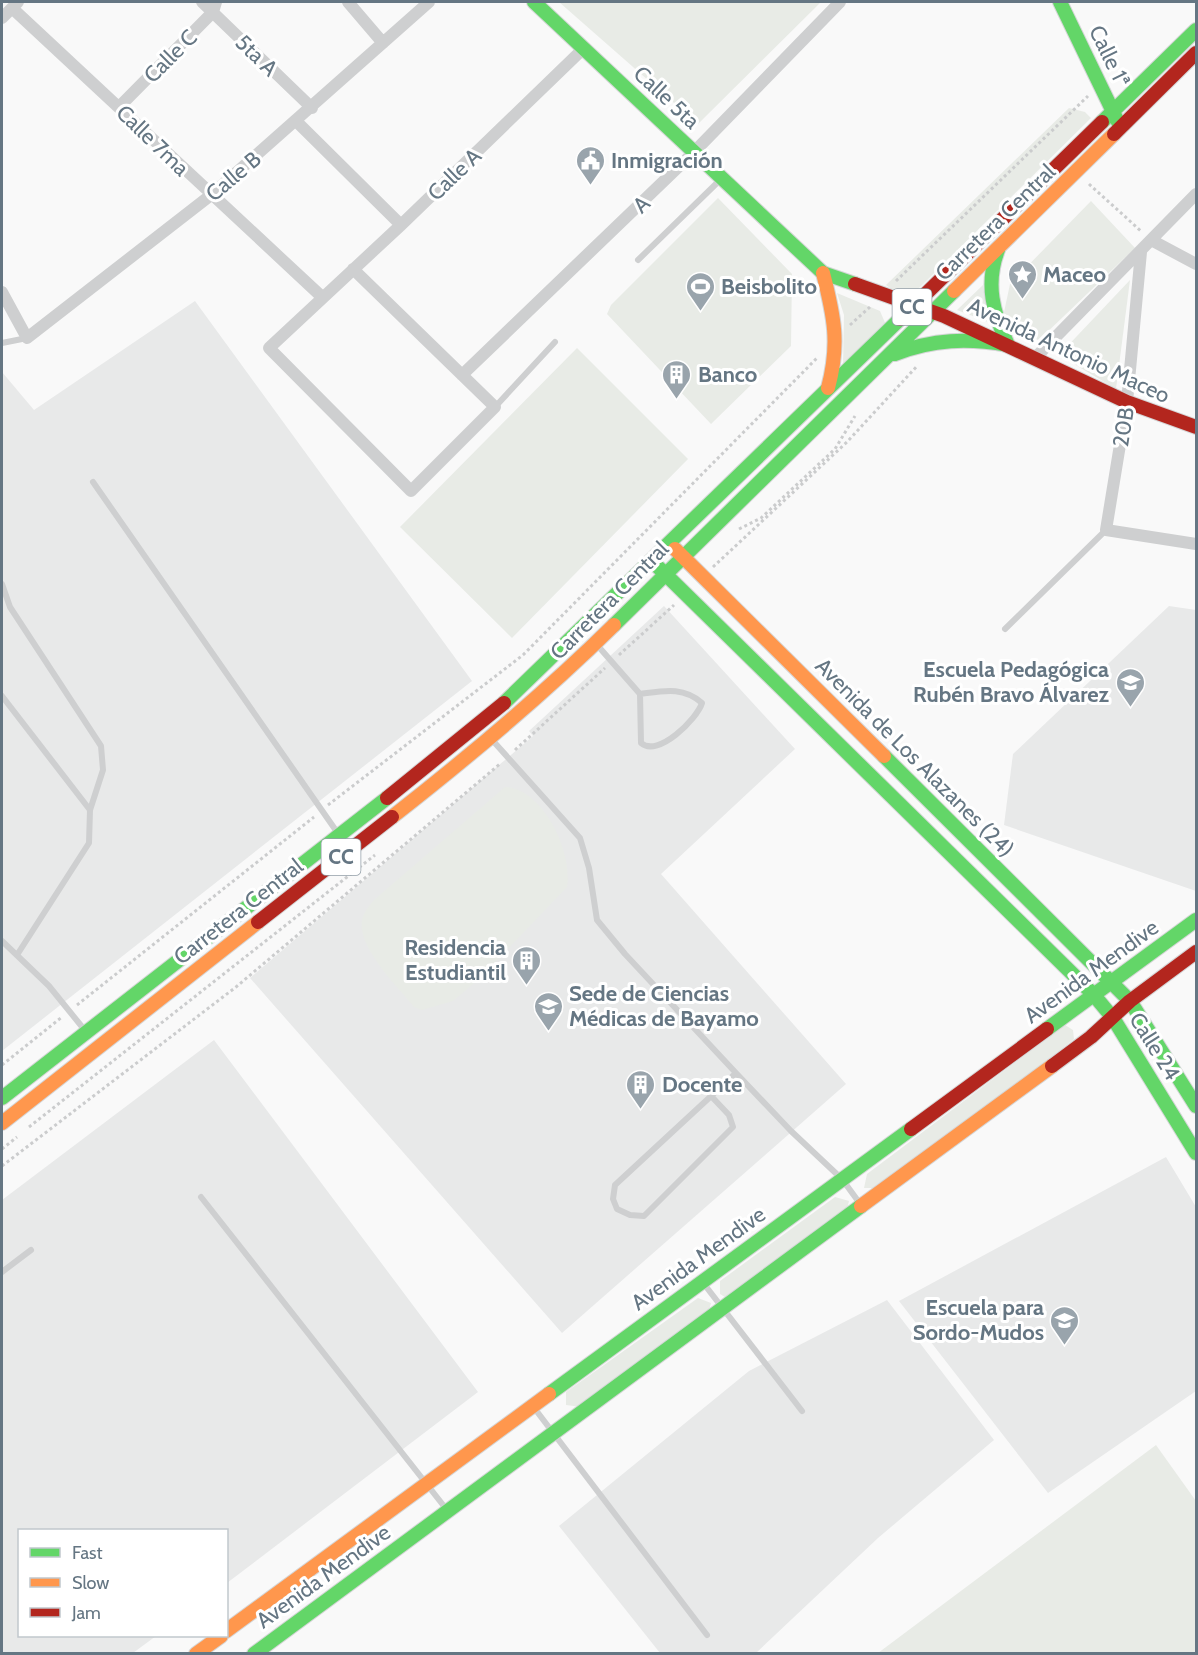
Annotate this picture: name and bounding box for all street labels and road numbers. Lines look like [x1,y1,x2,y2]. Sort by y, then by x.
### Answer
street label: Calle 1ª [1083,21,1136,92]
street label: Calle C [138,24,203,89]
street label: 5ta A [230,29,284,82]
street label: Calle 5ta [628,60,706,135]
street label: Calle 7ma [111,99,195,182]
street label: Calle A [422,142,487,206]
street label: Calle B [200,146,266,207]
street label: Carretera Central [930,158,1062,286]
street label: A [627,190,656,219]
road number: CC [892,289,932,325]
street label: Avenida Antonio Maceo [963,292,1174,409]
street label: 20B [1107,405,1140,449]
street label: Carretera Central [544,535,675,665]
street label: Avenida de Los Alazanes (24) [810,652,1020,862]
road number: CC [322,839,360,875]
street label: Carretera Central [168,852,309,970]
street label: Avenida Mendive [1019,914,1164,1029]
street label: Calle 24 [1123,1007,1186,1085]
street label: Avenida Mendive [626,1201,771,1316]
street label: Avenida Mendive [251,1519,396,1634]

